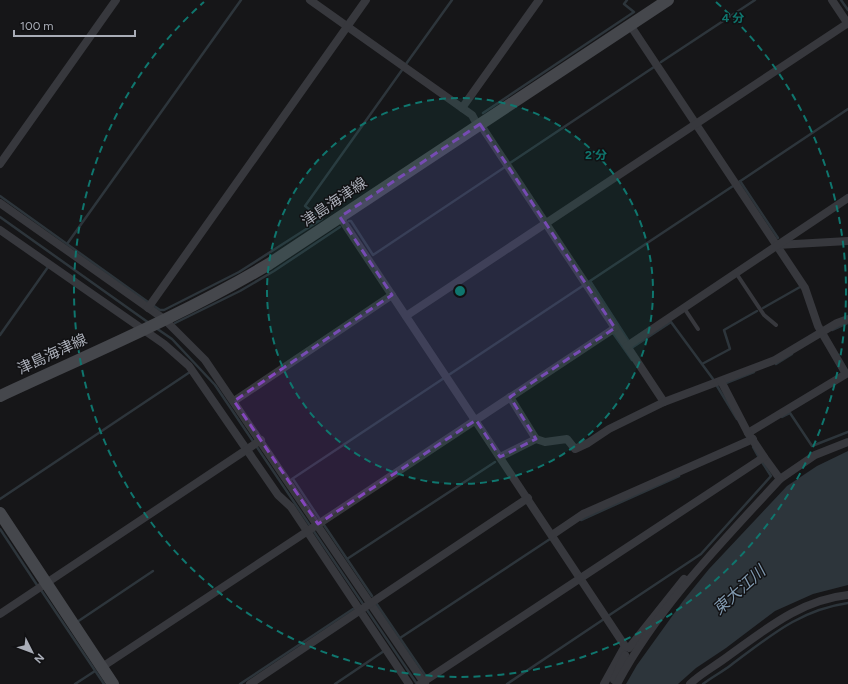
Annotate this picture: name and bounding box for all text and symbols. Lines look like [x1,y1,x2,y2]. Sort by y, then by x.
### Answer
text: 4 分 [722,11,744,25]
scale bar [14,12,135,38]
text: 100 m [20,19,54,33]
text: 2 分 [585,148,607,162]
street label: 津島海津線 [298,174,370,230]
centre of rings [453,284,467,298]
street label: 津島海津線 [14,330,90,378]
water label: 東大江川 [709,560,771,618]
north arrow [12,632,52,672]
text: N [31,651,47,666]

